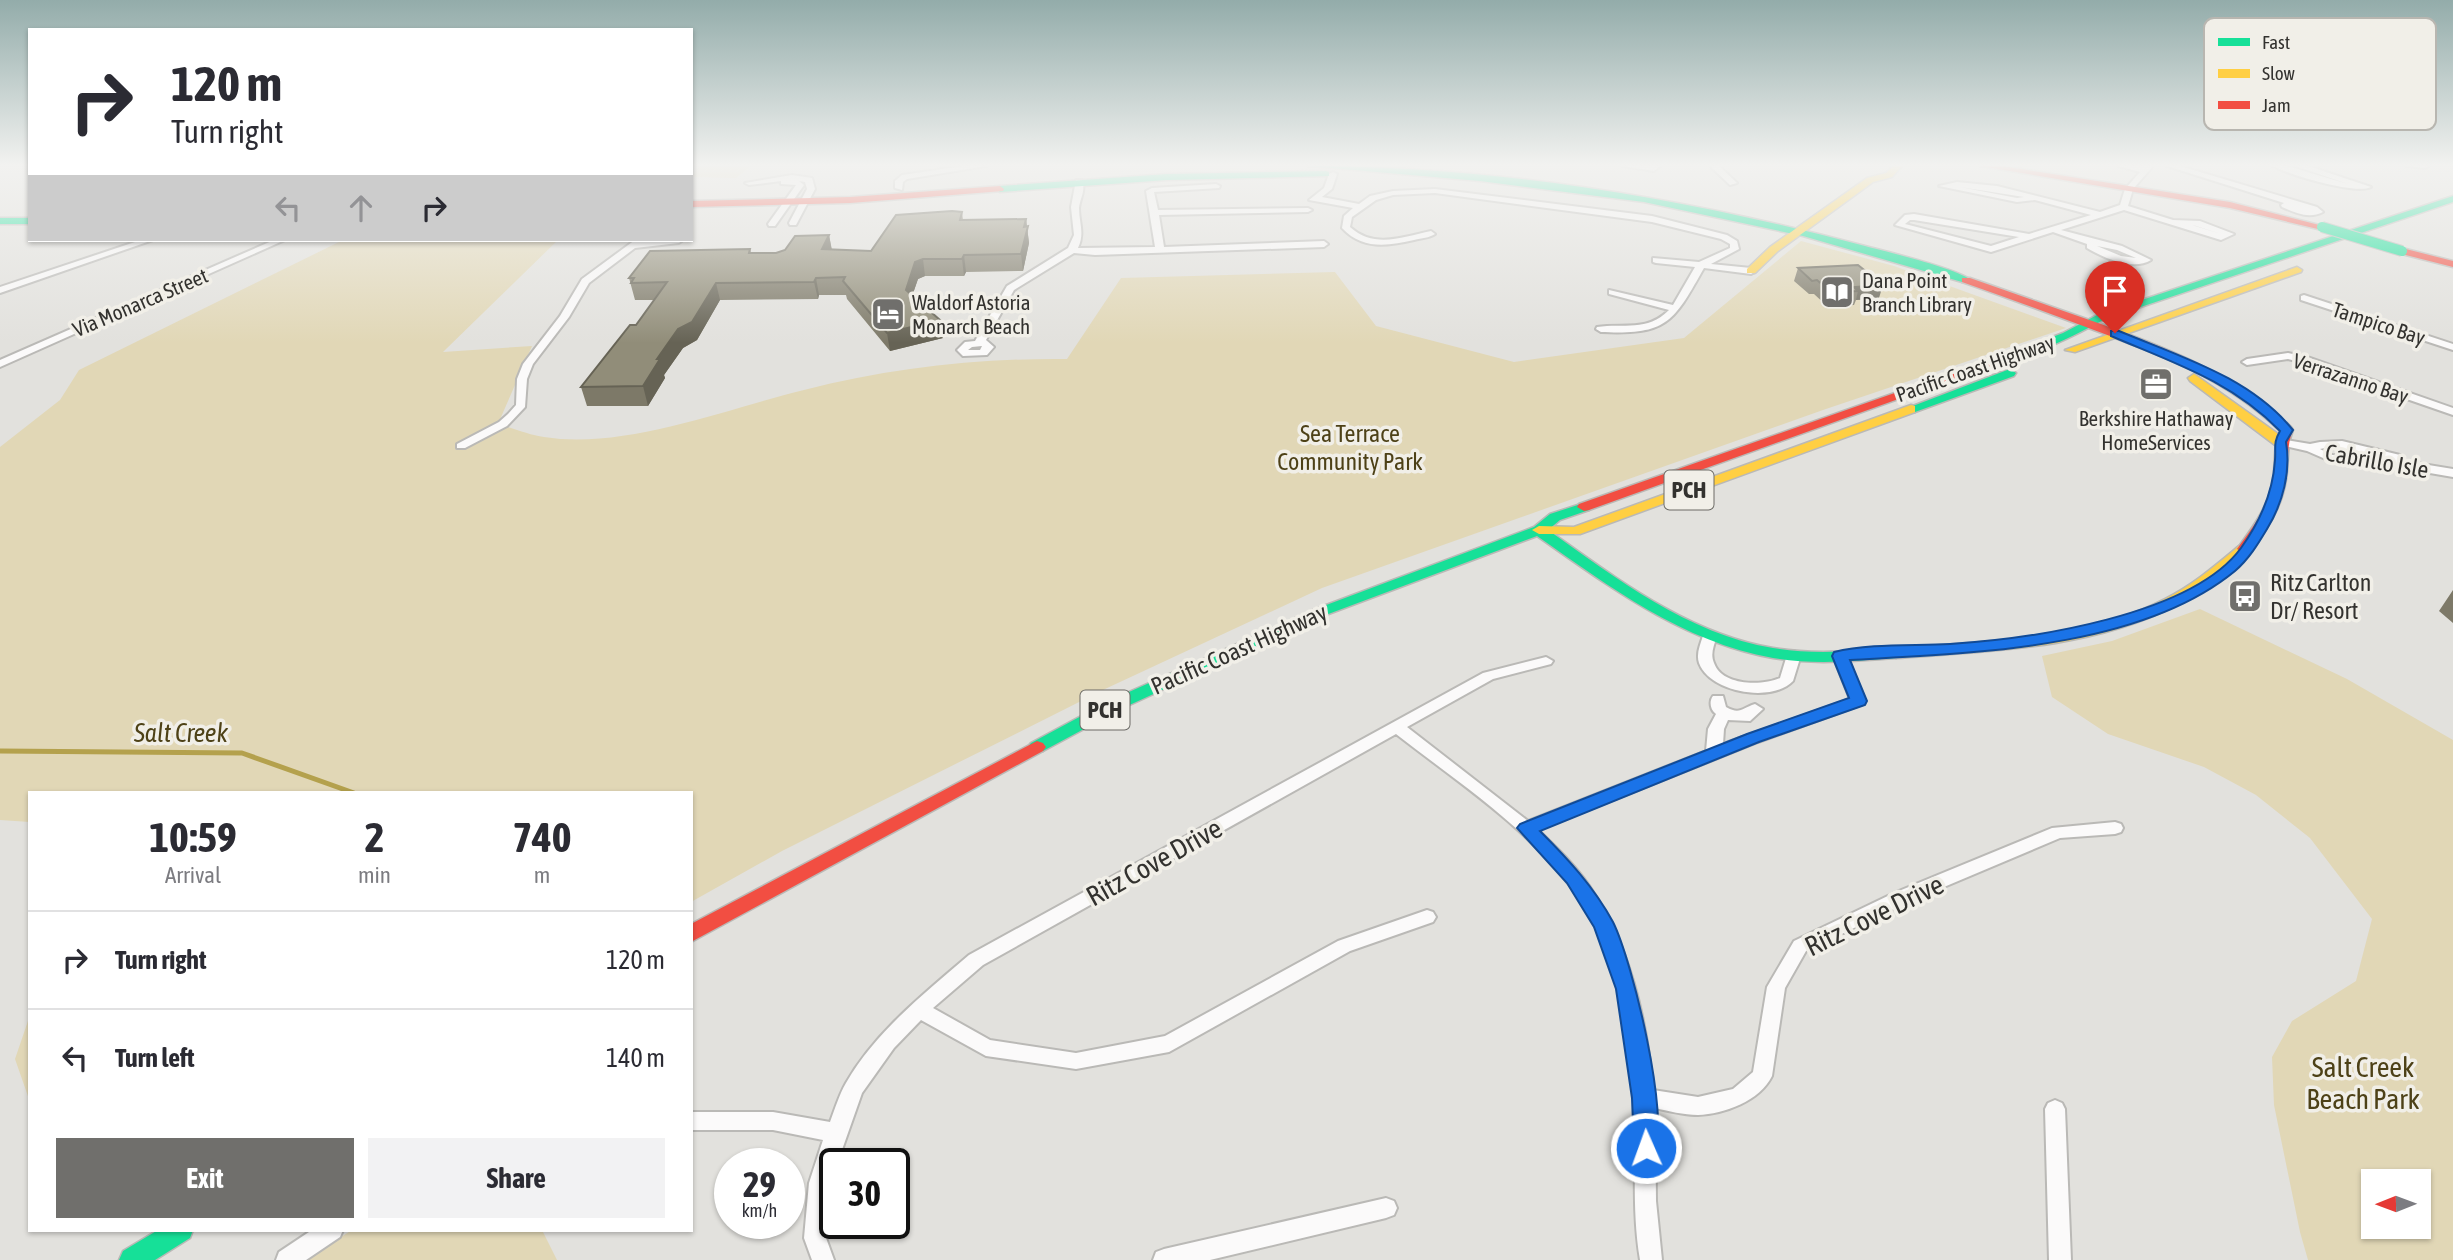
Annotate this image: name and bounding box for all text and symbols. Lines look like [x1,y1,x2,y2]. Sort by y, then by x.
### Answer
legend [2204,18,2436,130]
text: Fast [2262,31,2290,53]
text: 120 m [171,55,282,111]
icon: right [56,56,147,147]
text: Slow [2262,62,2296,84]
text: Jam [2262,94,2291,116]
text: Turn right [171,113,284,150]
icon: left [269,189,307,227]
icon: ahead [342,189,380,227]
icon: right [415,189,453,227]
pin [2085,261,2145,333]
street label: Via Monarca Street [69,263,211,341]
place label: Dana Point Branch Library [1862,268,1972,316]
icon: arrive [2096,272,2134,310]
library icon: Dana Point Branch Library [1818,273,1856,311]
place label: Waldorf Astoria Monarch Beach [912,290,1030,338]
hotel icon: Waldorf Astoria Monarch Beach [869,295,907,333]
street label: Tampico Bay [2329,297,2429,349]
street label: Pacific Coast Highway [1893,330,2058,406]
street label: Verrazanno Bay [2290,348,2412,408]
office icon: Berkshire Hathaway HomeServices [2137,365,2175,403]
place label: Berkshire Hathaway HomeServices [2079,406,2234,454]
park label: Sea Terrace Community Park [1277,420,1423,475]
street label: Cabrillo Isle [2323,439,2431,483]
road number: PCH [1664,470,1714,510]
place label: Ritz Carlton Dr/ Resort [2270,569,2371,624]
bus stop icon: Ritz Carlton Dr/ Resort [2226,577,2264,615]
street label: Pacific Coast Highway [1147,598,1331,700]
road number: PCH [1080,690,1130,730]
water label: Salt Creek [133,718,229,748]
street label: Ritz Cove Drive [1081,812,1227,912]
text: 10:59 [149,813,237,861]
text: 2 [365,813,384,861]
text: 740 [512,813,572,861]
text: Arrival [165,862,221,888]
text: min [358,862,391,888]
text: m [534,862,550,888]
street label: Ritz Cove Drive [1800,868,1948,962]
icon: right [56,941,94,979]
text: Turn right [115,945,206,975]
text: 120 m [606,945,665,975]
icon: left [56,1039,94,1077]
text: Turn left [115,1043,195,1073]
text: 140 m [606,1043,665,1073]
park label: Salt Creek Beach Park [2306,1051,2420,1115]
position arrow [1609,1111,1683,1185]
button: Exit [56,1138,354,1218]
button: Share [368,1138,665,1218]
speed limit sign: 30 [819,1148,910,1239]
text: 29 [743,1164,776,1204]
north arrow [2361,1169,2431,1239]
map controls [2361,1169,2431,1239]
text: km/h [742,1200,777,1221]

